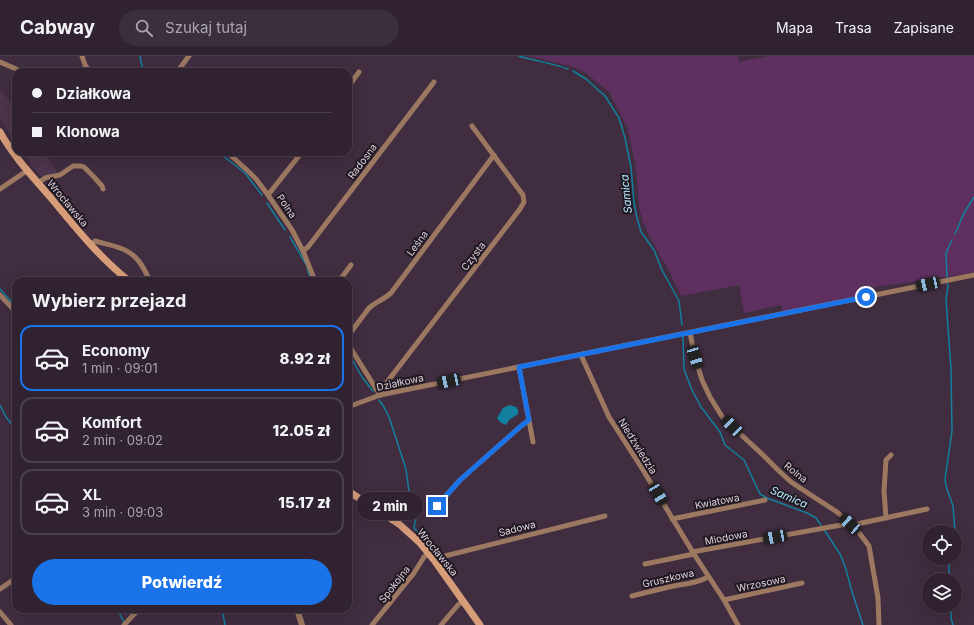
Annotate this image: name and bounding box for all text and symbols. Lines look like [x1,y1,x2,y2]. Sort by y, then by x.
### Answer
search box [119,10,399,46]
text: Cabway [20,16,95,39]
icon: search [133,17,155,39]
text: Szukaj tutaj [165,18,247,37]
text: Mapa [776,19,813,36]
text: Trasa [835,19,872,36]
text: Zapisane [894,19,954,36]
text: Działkowa [56,84,131,103]
text: Klonowa [56,122,120,141]
street label: Radosna [345,141,379,181]
water label: Samica [617,174,635,214]
street label: Wrocławska [45,177,91,229]
street label: Polna [275,192,299,220]
street label: Leśna [404,228,430,258]
street label: Czysta [458,239,488,273]
car [915,276,941,292]
route start [857,288,875,306]
text: Wybierz przejazd [32,290,186,311]
icon: car [34,340,70,376]
text: Economy [82,341,150,360]
car [686,344,704,370]
text: 8.92 zł [280,349,330,368]
text: 1 min · 09:01 [82,360,158,376]
street label: Działkowa [375,371,425,393]
car [436,373,462,389]
icon: car [34,412,70,448]
text: Komfort [82,413,142,432]
car [719,413,745,439]
street label: Niedźwiedzia [616,416,660,476]
text: 12.05 zł [273,421,330,440]
text: 2 min · 09:02 [82,432,163,448]
street label: Rolna [782,459,810,485]
car [647,481,669,507]
water label: Samica [768,483,810,511]
icon: car [34,484,70,520]
text: XL [82,485,102,504]
street label: Kwiatowa [694,491,740,511]
callout: 2 min [357,492,423,520]
text: 15.17 zł [278,493,330,512]
route end [428,497,446,515]
text: 2 min [372,498,408,514]
text: 3 min · 09:03 [82,504,163,520]
car [837,512,863,536]
street label: Sadowa [497,518,537,538]
map controls [922,525,962,613]
button: locate [922,525,962,565]
street label: Wrocławska [415,526,461,578]
street label: Miodowa [704,527,748,547]
car [762,529,788,545]
button: Potwierdź [32,559,332,605]
street label: Spokojna [376,563,412,605]
street label: Gruszkowa [641,566,695,590]
street label: Wrzosowa [736,572,786,594]
button: layers [922,573,962,613]

